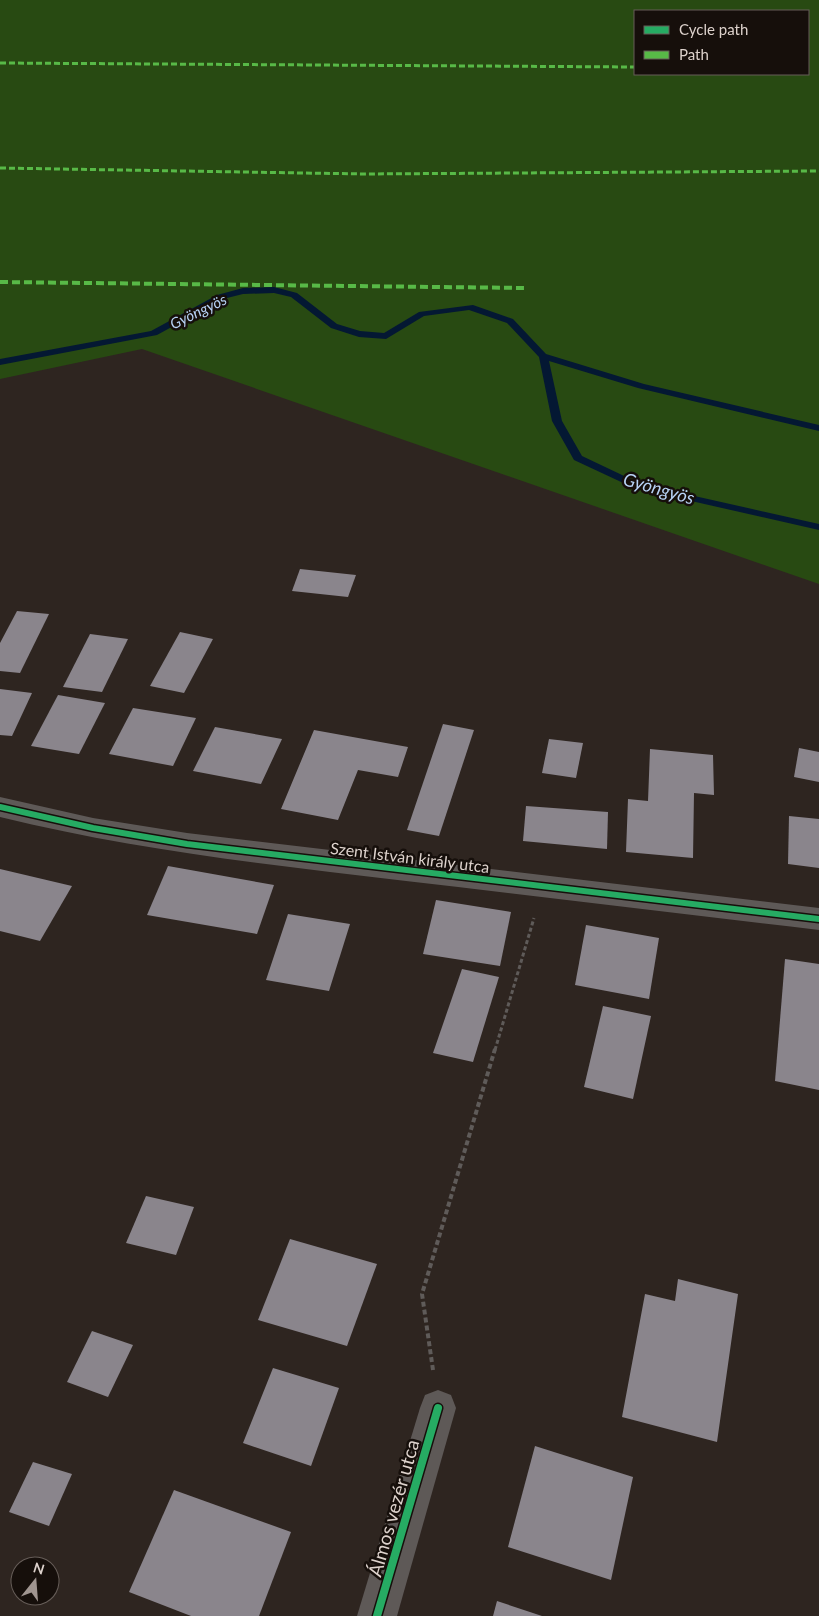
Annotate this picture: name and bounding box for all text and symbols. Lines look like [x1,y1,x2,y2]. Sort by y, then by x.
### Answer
legend [634,10,809,75]
text: Cycle path [679,20,748,38]
text: Path [679,45,709,63]
water label: Gyöngyös [167,290,229,332]
water label: Gyöngyös [621,467,697,509]
street label: Szent István király utca [329,838,491,876]
street label: Álmos vezér utca [362,1437,424,1579]
north arrow [10,1556,60,1606]
text: N [31,1558,47,1578]

